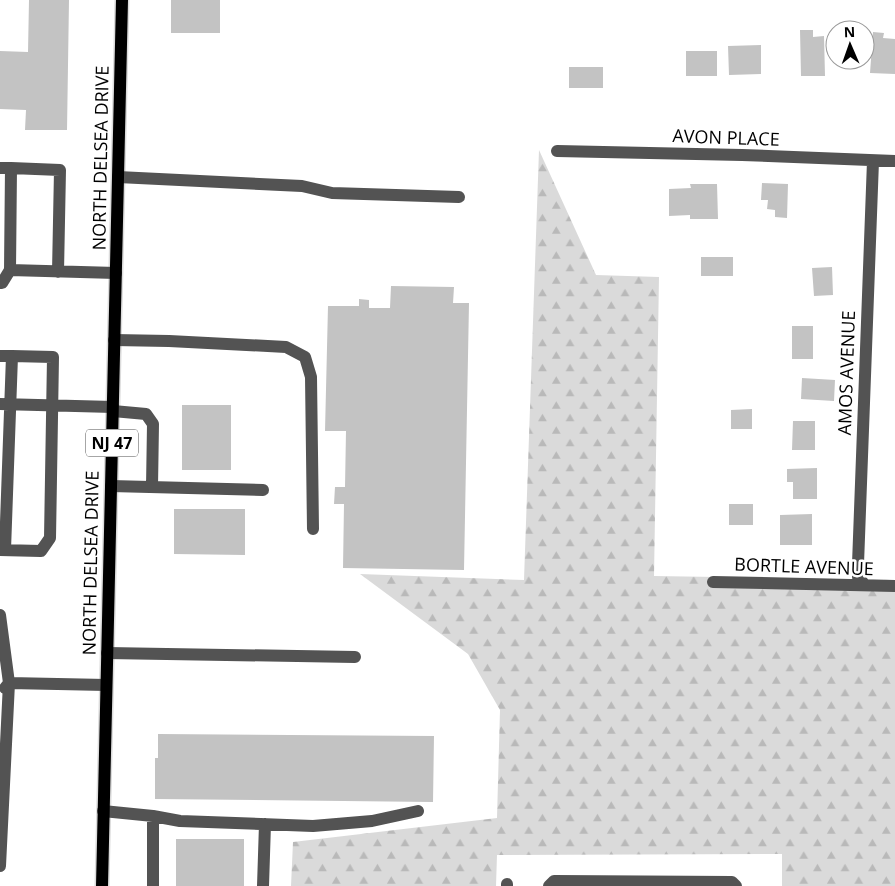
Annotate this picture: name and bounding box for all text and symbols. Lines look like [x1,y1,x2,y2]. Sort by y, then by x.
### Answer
north arrow [825,20,875,70]
text: N [844,22,856,41]
street label: NORTH DELSEA DRIVE [86,65,114,251]
street label: AVON PLACE [672,123,780,151]
street label: AMOS AVENUE [832,310,860,436]
road number: NJ 47 [86,429,138,456]
street label: NORTH DELSEA DRIVE [76,470,104,656]
street label: BORTLE AVENUE [734,552,874,580]

